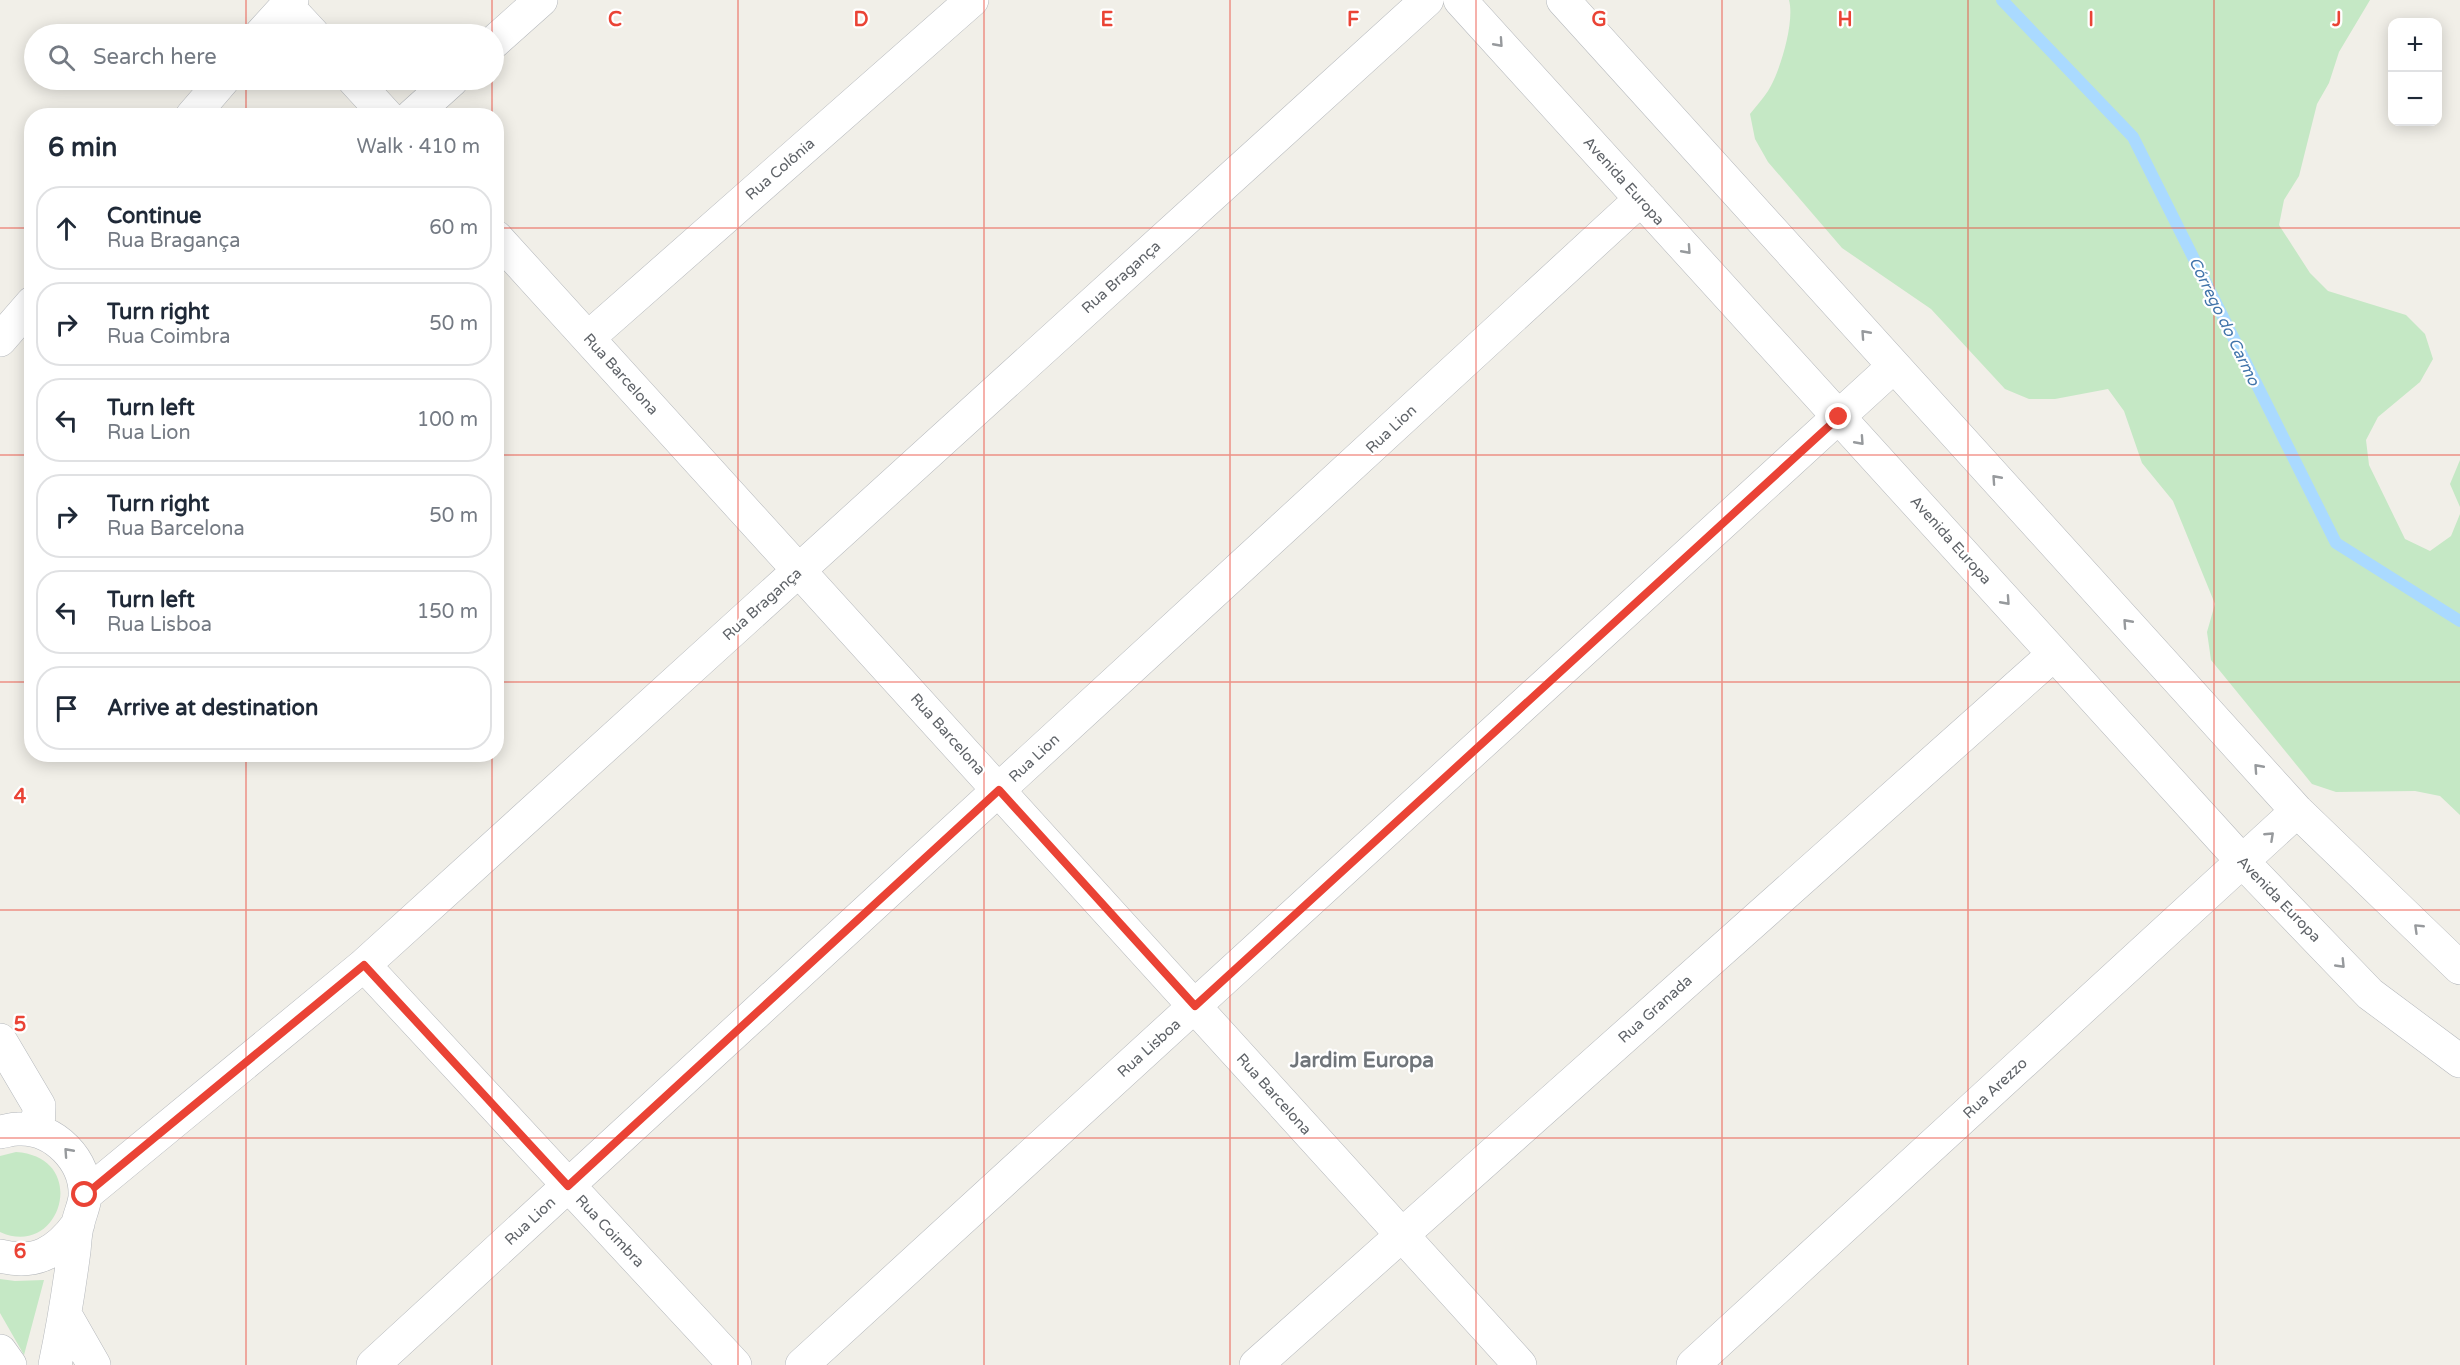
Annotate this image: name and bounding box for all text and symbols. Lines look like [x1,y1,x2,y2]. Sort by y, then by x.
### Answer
text: C [608,8,622,32]
text: D [853,8,869,32]
text: E [1101,8,1114,32]
text: F [1347,8,1359,32]
text: G [1591,8,1607,32]
text: H [1837,8,1853,32]
text: I [2088,8,2094,32]
text: J [2331,8,2342,32]
map controls [2388,18,2442,126]
button: + [2388,18,2442,72]
search box [24,24,504,90]
one-way arrow [1492,37,1503,47]
icon: search [45,41,78,74]
text: Search here [93,44,217,70]
button: − [2388,72,2442,126]
text: 6 min [48,132,117,163]
street label: Avenida Europa [1580,133,1668,229]
street label: Rua Colônia [742,134,818,204]
text: Walk · 410 m [357,135,480,159]
text: Continue [107,203,202,229]
icon: ahead [50,212,83,245]
text: 60 m [429,216,478,240]
text: Rua Bragança [107,229,240,253]
street label: Rua Bragança [1078,237,1164,317]
one-way arrow [1680,243,1691,254]
water label: Córrego do Carmo [2184,254,2264,390]
text: Turn right [107,299,209,325]
icon: right [50,308,83,341]
text: 50 m [429,312,478,336]
text: Rua Coimbra [107,325,230,349]
street label: Rua Barcelona [580,330,662,418]
one-way arrow [1861,330,1872,341]
text: Turn left [107,395,195,421]
street label: Rua Lion [1362,401,1420,457]
route end [1825,403,1851,429]
icon: left [50,404,83,437]
text: 100 m [417,408,478,432]
text: Rua Lion [107,421,191,445]
one-way arrow [1853,434,1864,445]
one-way arrow [1992,475,2003,485]
text: Turn right [107,491,209,517]
street label: Avenida Europa [1907,492,1995,588]
icon: right [50,500,83,533]
text: 50 m [429,504,478,528]
text: Rua Barcelona [107,517,245,541]
street label: Rua Bragança [719,564,805,644]
text: Turn left [107,587,195,613]
one-way arrow [1999,594,2010,604]
icon: left [50,596,83,629]
text: 150 m [417,600,478,624]
text: Rua Lisboa [107,613,212,637]
one-way arrow [2123,619,2134,630]
street label: Rua Barcelona [907,690,989,778]
icon: arrive [50,692,83,725]
text: Arrive at destination [107,695,318,721]
street label: Rua Lion [1005,730,1063,786]
one-way arrow [2254,764,2265,774]
text: 4 [14,785,27,809]
one-way arrow [2263,832,2274,843]
street label: Avenida Europa [2233,852,2325,946]
one-way arrow [2414,924,2425,935]
one-way arrow [2334,957,2345,967]
street label: Rua Granada [1614,971,1696,1047]
text: 5 [14,1013,26,1037]
street label: Rua Lisboa [1114,1015,1184,1081]
district label: Jardim Europa [1289,1048,1434,1073]
street label: Rua Barcelona [1233,1050,1315,1138]
street label: Rua Arezzo [1959,1054,2031,1122]
one-way arrow [64,1148,75,1158]
route start [71,1181,97,1207]
street label: Rua Coimbra [572,1191,648,1271]
street label: Rua Lion [501,1193,559,1249]
text: 6 [14,1240,26,1264]

